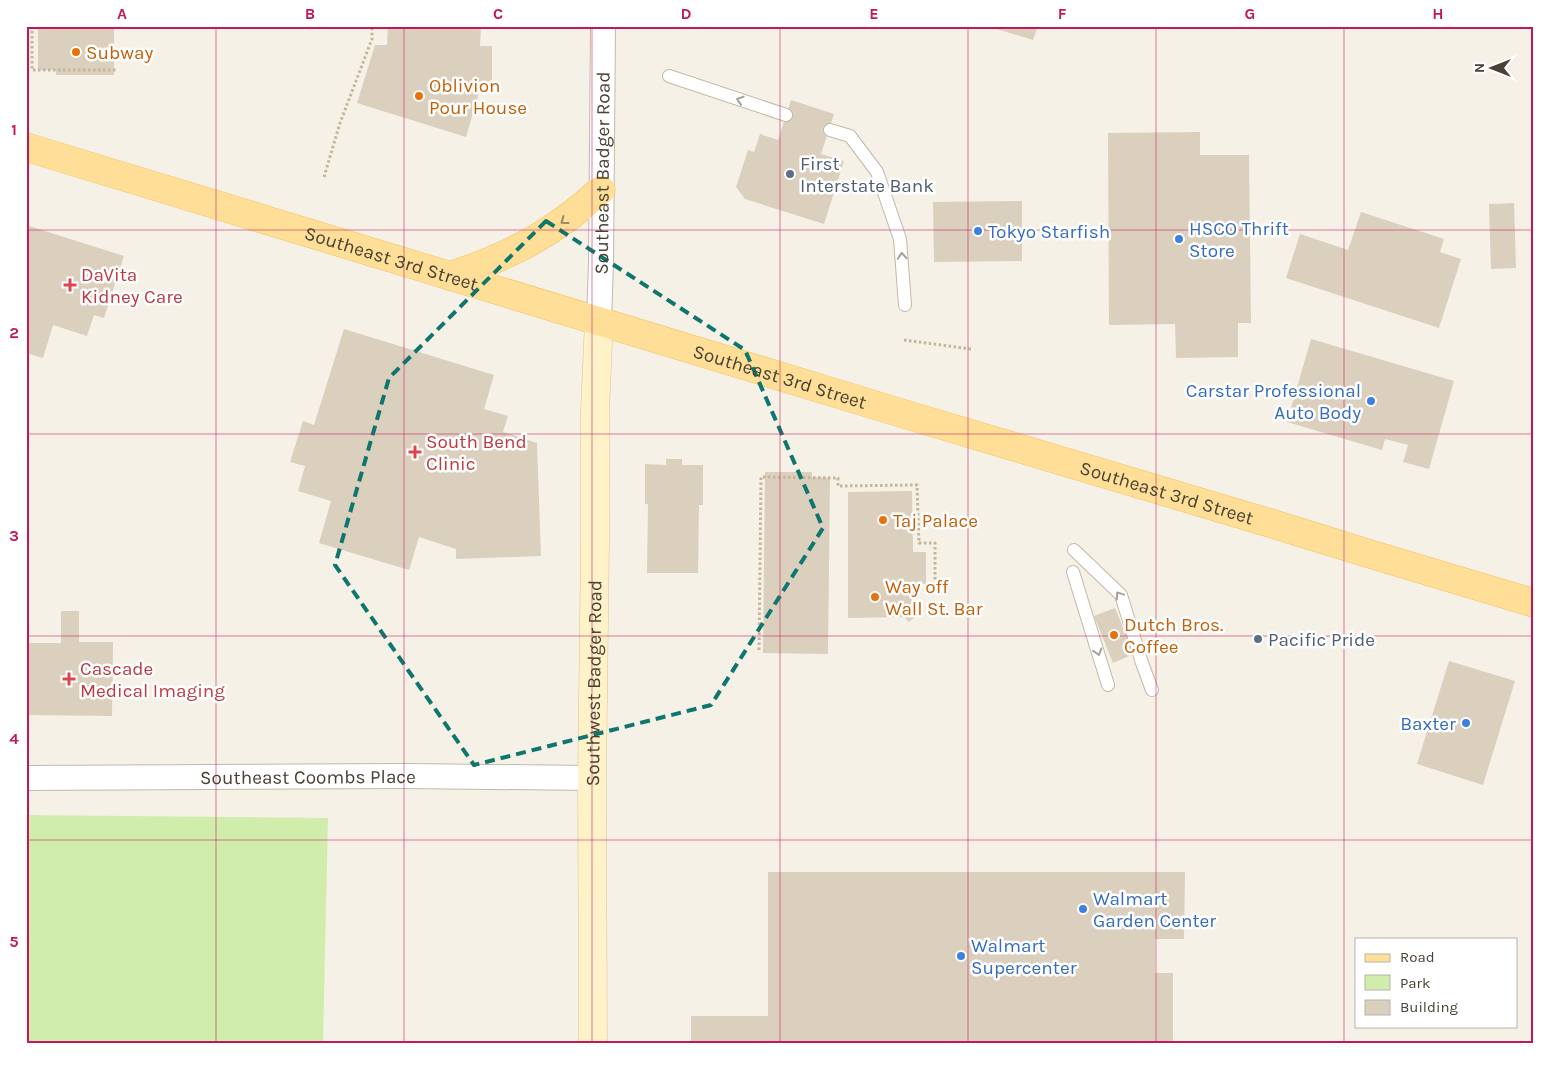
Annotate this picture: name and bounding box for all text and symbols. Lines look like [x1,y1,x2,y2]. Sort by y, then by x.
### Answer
text: A [117,4,127,23]
text: B [305,4,315,23]
text: C [493,4,503,23]
text: D [681,4,692,23]
text: E [869,4,879,23]
text: F [1058,4,1067,23]
text: G [1245,4,1255,23]
text: H [1432,4,1444,23]
place label: Subway [86,42,153,64]
north arrow [1468,42,1518,92]
marker: Subway [70,46,82,58]
text: N [1471,63,1488,73]
street label: Southeast Badger Road [591,71,615,275]
place label: Oblivion Pour House [429,75,527,119]
marker: Oblivion Pour House [413,90,425,102]
one-way arrow [736,96,744,106]
text: 1 [11,120,17,139]
place label: First Interstate Bank [800,153,934,197]
marker: First Interstate Bank [784,168,796,180]
one-way arrow [560,215,570,224]
place label: HSCO Thrift Store [1189,218,1289,262]
place label: Tokyo Starfish [988,221,1110,243]
street label: Southeast 3rd Street [302,222,481,296]
marker: Tokyo Starfish [972,225,984,237]
marker: HSCO Thrift Store [1173,233,1185,245]
one-way arrow [896,252,907,260]
place label: DaVita Kidney Care [81,264,183,308]
marker: DaVita Kidney Care [63,278,77,292]
text: 2 [9,323,19,342]
street label: Southeast 3rd Street [690,340,869,414]
place label: Carstar Professional Auto Body [1186,380,1361,424]
marker: Carstar Professional Auto Body [1365,395,1377,407]
place label: South Bend Clinic [426,431,527,475]
marker: South Bend Clinic [408,445,422,459]
street label: Southeast 3rd Street [1077,457,1256,529]
place label: Taj Palace [893,510,978,532]
marker: Taj Palace [877,514,889,526]
text: 3 [9,526,19,545]
place label: Way off Wall St. Bar [885,576,983,620]
street label: Southwest Badger Road [582,580,607,786]
marker: Way off Wall St. Bar [869,591,881,603]
one-way arrow [1115,591,1125,600]
place label: Dutch Bros. Coffee [1124,614,1223,658]
marker: Dutch Bros. Coffee [1108,629,1120,641]
place label: Pacific Pride [1268,629,1375,651]
marker: Pacific Pride [1252,633,1264,645]
one-way arrow [1092,648,1102,656]
place label: Cascade Medical Imaging [80,658,225,702]
marker: Cascade Medical Imaging [62,672,76,686]
place label: Baxter [1400,713,1456,735]
marker: Baxter [1460,717,1472,729]
text: 4 [9,729,19,748]
street label: Southeast Coombs Place [200,766,416,789]
place label: Walmart Garden Center [1093,888,1216,932]
marker: Walmart Garden Center [1077,903,1089,915]
text: 5 [9,932,19,951]
place label: Walmart Supercenter [971,935,1077,979]
legend [1355,938,1518,1028]
text: Road [1400,948,1435,966]
marker: Walmart Supercenter [955,950,967,962]
text: Park [1400,974,1430,992]
text: Building [1400,998,1458,1016]

